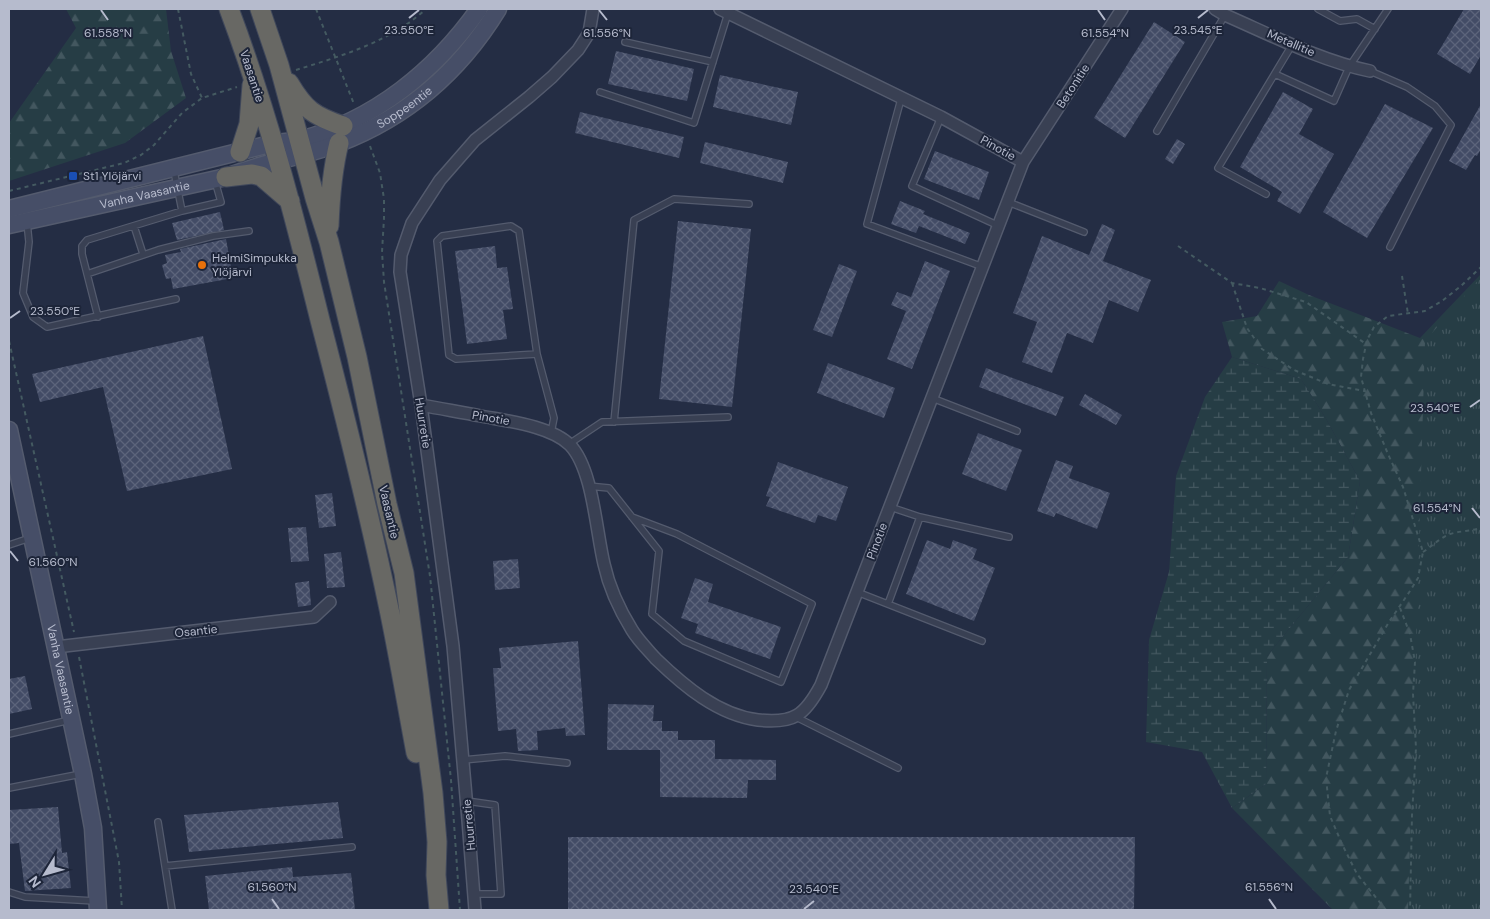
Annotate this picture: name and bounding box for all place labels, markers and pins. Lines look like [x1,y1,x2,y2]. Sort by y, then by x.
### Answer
place label: St1 Ylöjärvi [83,168,142,184]
marker: St1 Ylöjärvi [67,170,79,182]
place label: HelmiSimpukka Ylöjärvi [212,250,297,280]
marker: HelmiSimpukka Ylöjärvi [196,259,208,271]

